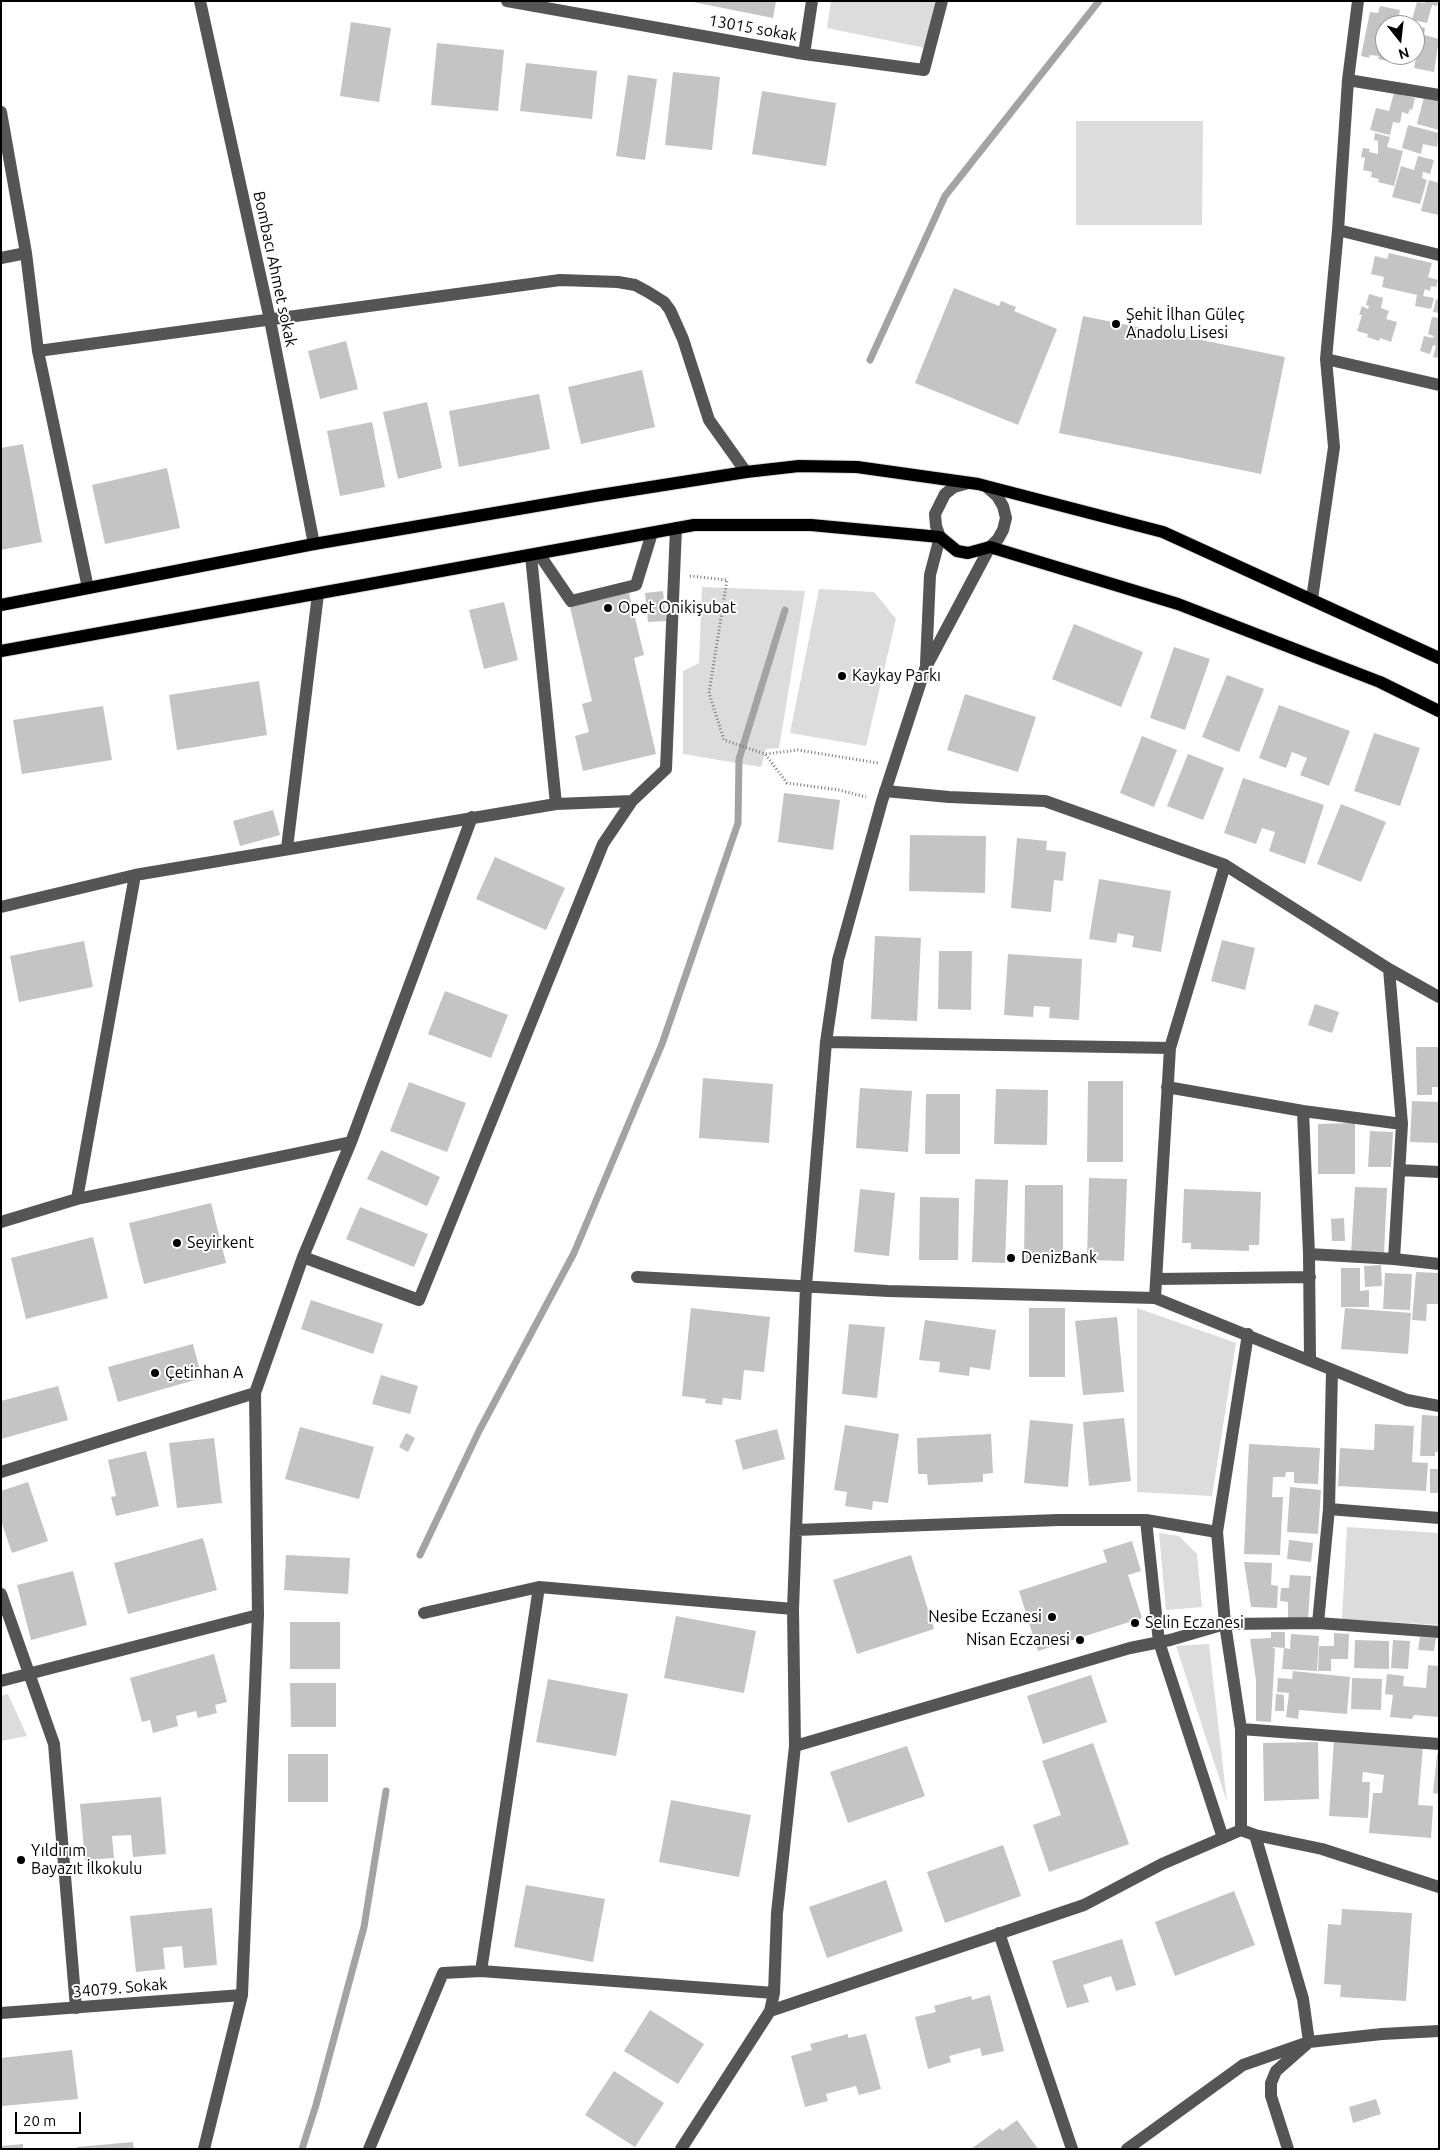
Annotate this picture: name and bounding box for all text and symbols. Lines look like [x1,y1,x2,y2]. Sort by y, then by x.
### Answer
street label: 13015 sokak [707,11,799,45]
north arrow [1375,15,1425,65]
text: N [1397,44,1411,63]
street label: Bombacı Ahmet sokak [249,189,301,349]
place label: Şehit İlhan Güleç Anadolu Lisesi [1126,305,1245,343]
marker: Şehit İlhan Güleç Anadolu Lisesi [1110,318,1122,330]
place label: Opet Onikişubat [618,598,736,618]
marker: Opet Onikişubat [602,602,614,614]
place label: Kaykay Parkı [852,666,941,686]
marker: Kaykay Parkı [836,670,848,682]
place label: Seyirkent [187,1233,254,1253]
marker: Seyirkent [171,1237,183,1249]
place label: DenizBank [1021,1248,1097,1268]
marker: DenizBank [1005,1252,1017,1264]
place label: Çetinhan A [165,1363,243,1383]
marker: Çetinhan A [149,1367,161,1379]
place label: Nesibe Eczanesi [928,1607,1042,1627]
marker: Nesibe Eczanesi [1046,1611,1058,1623]
place label: Selin Eczanesi [1145,1613,1244,1633]
marker: Selin Eczanesi [1129,1617,1141,1629]
place label: Nisan Eczanesi [966,1630,1070,1650]
marker: Nisan Eczanesi [1074,1634,1086,1646]
place label: Yıldırım Bayazıt İlkokulu [31,1841,142,1879]
marker: Yıldırım Bayazıt İlkokulu [15,1854,27,1866]
street label: 34079. Sokak [72,1974,168,2002]
scale bar [18,2102,84,2134]
text: 20 m [23,2112,56,2129]

